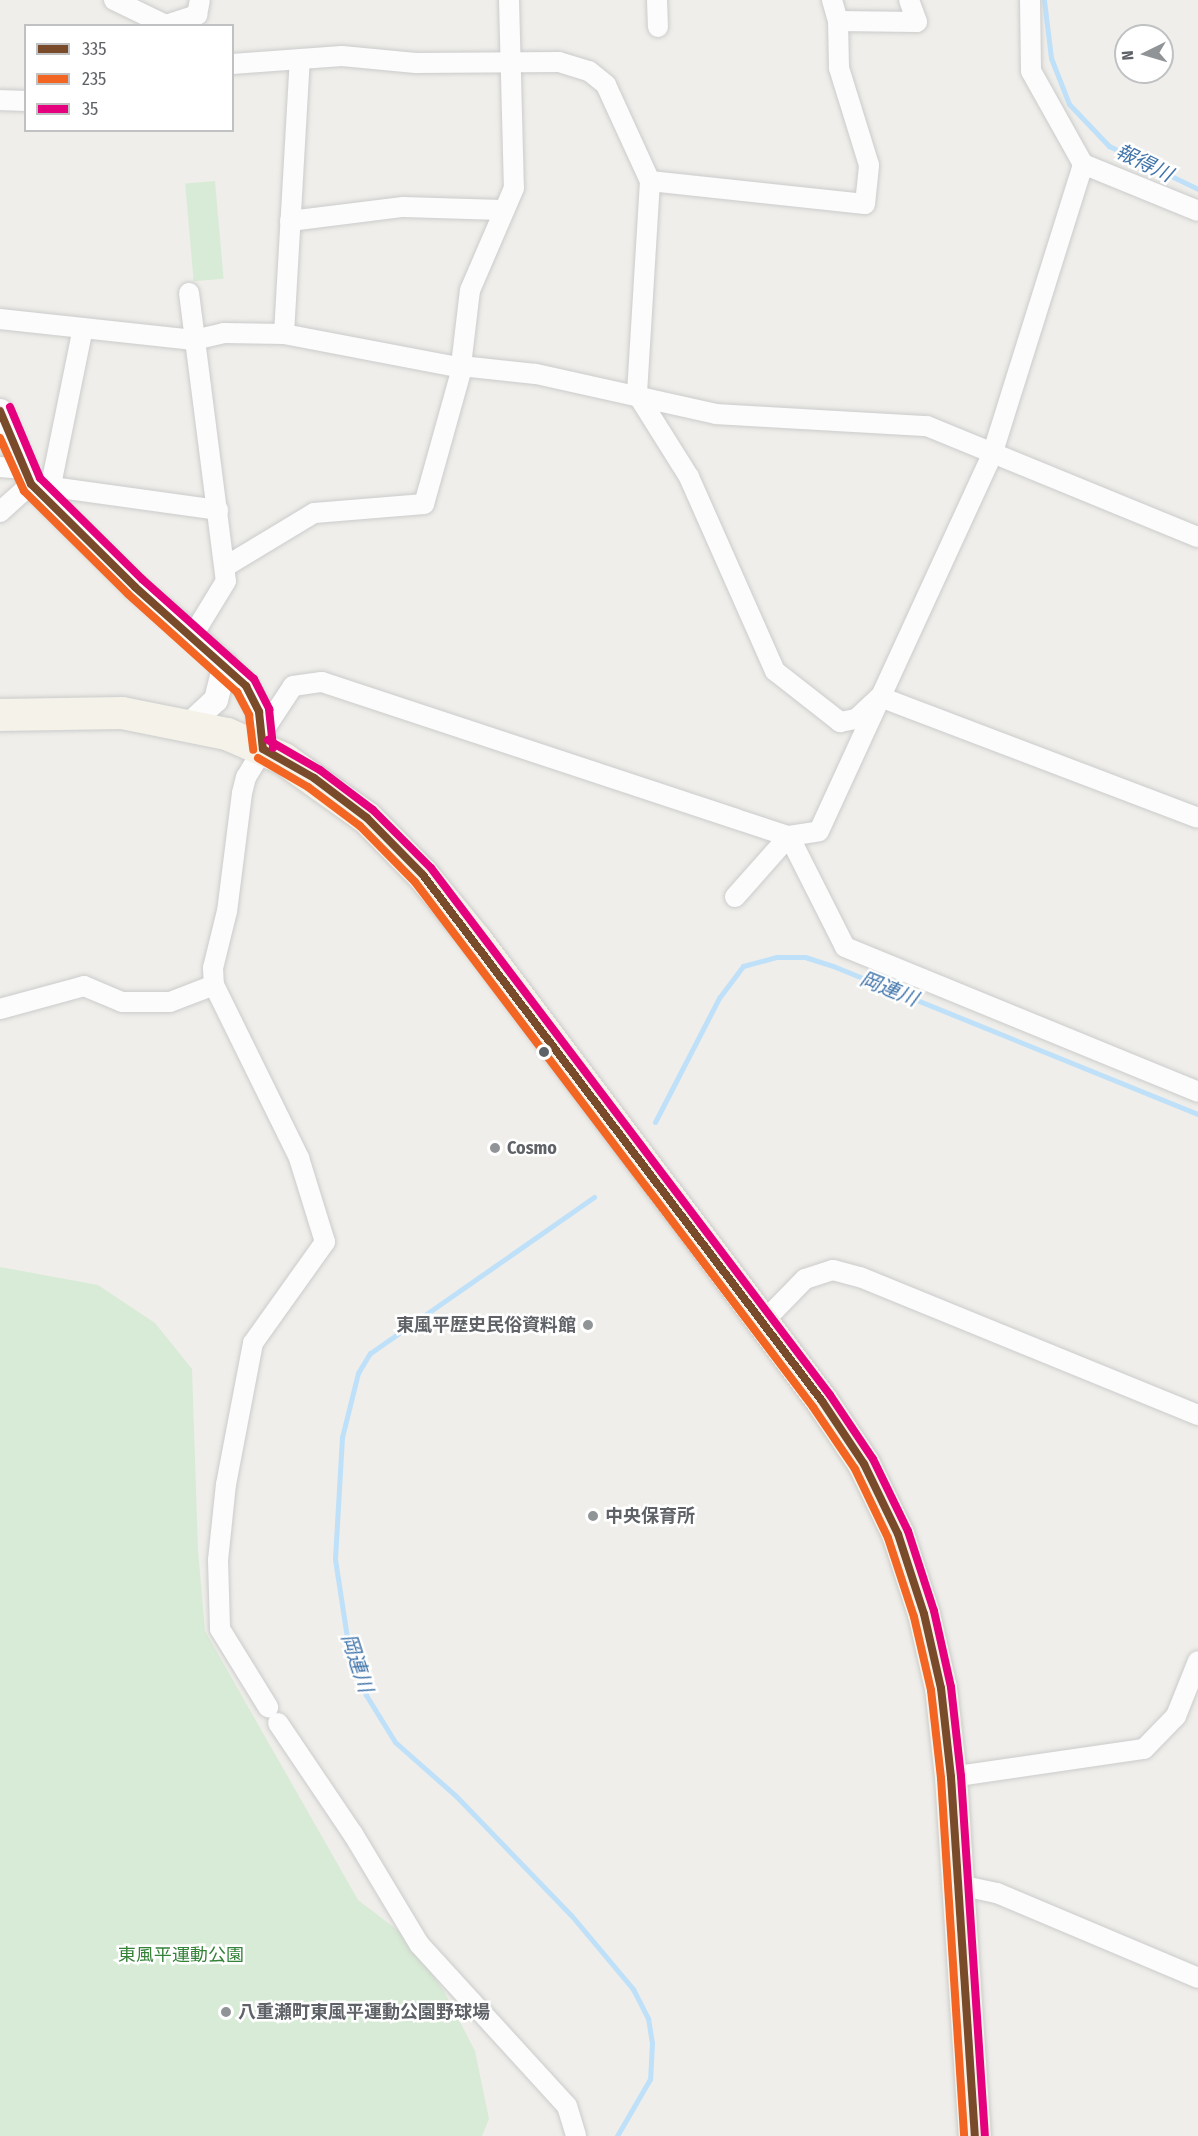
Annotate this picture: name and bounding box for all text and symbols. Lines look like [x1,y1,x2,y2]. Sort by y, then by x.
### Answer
legend [24,24,234,132]
north arrow [1114,24,1174,84]
text: 335 [82,38,107,60]
text: N [1118,50,1137,61]
text: 235 [82,68,106,90]
text: 35 [82,98,98,120]
water label: 報得川 [1112,139,1176,187]
water label: 岡連川 [857,967,921,1011]
unlabelled marker [538,1046,550,1058]
place label: Cosmo [507,1137,557,1159]
marker: Cosmo [488,1141,502,1155]
place label: 東風平歴史民俗資料館 [396,1314,576,1336]
marker: 東風平歴史民俗資料館 [581,1318,595,1332]
place label: 中央保育所 [605,1505,695,1527]
marker: 中央保育所 [586,1509,600,1523]
water label: 岡連川 [336,1631,378,1695]
park label: 東風平運動公園 [118,1944,244,1966]
place label: 八重瀬町東風平運動公園野球場 [238,2001,490,2023]
marker: 八重瀬町東風平運動公園野球場 [219,2005,233,2019]

